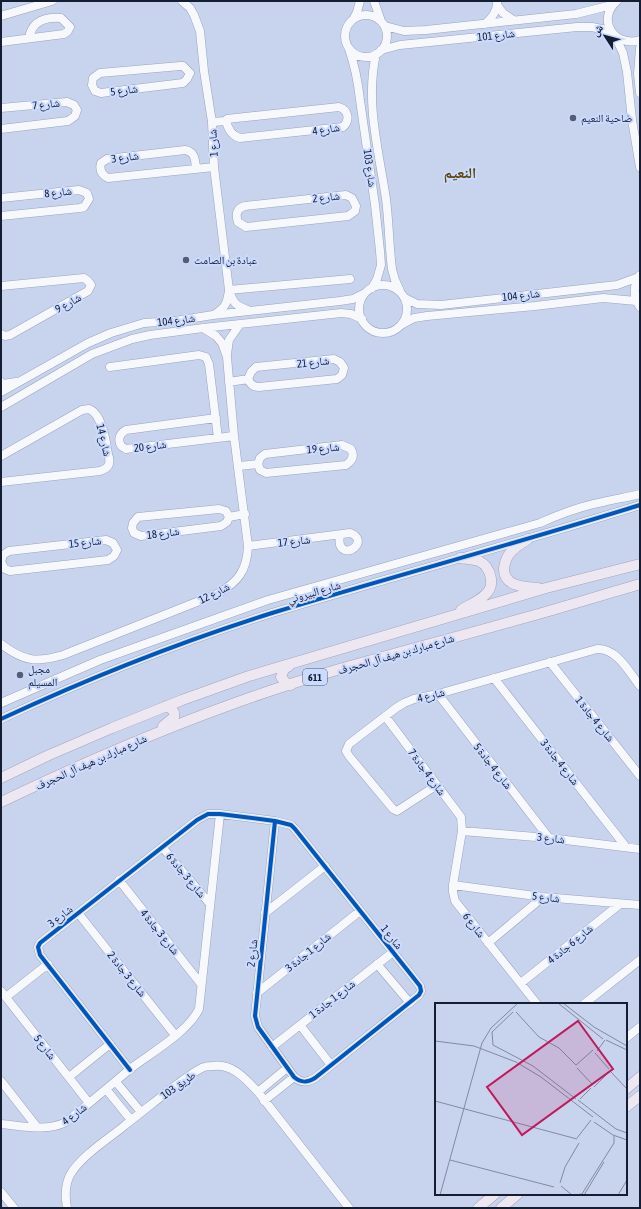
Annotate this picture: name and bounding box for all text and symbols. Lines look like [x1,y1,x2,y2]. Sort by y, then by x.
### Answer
north arrow [585,16,625,56]
text: ش [589,22,607,40]
street label: شارع 101 [477,27,516,44]
street label: شارع 5 [110,82,139,99]
street label: شارع 7 [32,97,60,112]
place label: ضاحية النعيم [581,112,632,126]
marker: ضاحية النعيم [568,113,578,123]
street label: شارع 4 [312,121,341,138]
street label: شارع 1 [206,129,221,157]
street label: شارع 103 [360,148,379,188]
street label: شارع 3 [111,149,140,166]
district label: النعيم [444,164,476,183]
street label: شارع 8 [44,185,72,200]
street label: شارع 2 [312,190,340,205]
place label: عبادة بن الصامت [194,254,258,267]
marker: عبادة بن الصامت [181,255,191,265]
street label: شارع 104 [502,287,541,304]
street label: شارع 9 [53,291,83,316]
street label: شارع 104 [156,312,196,329]
street label: شارع 21 [296,354,330,371]
street label: شارع 14 [93,423,114,458]
street label: شارع 20 [133,438,167,455]
street label: شارع 19 [306,441,340,456]
street label: شارع 18 [146,525,180,542]
street label: شارع 17 [277,533,311,550]
street label: شارع 15 [68,534,102,551]
street label: شارع البيروني [286,579,343,608]
street label: شارع 12 [197,580,232,607]
street label: شارع مبارك بن هيف آل الحجرف [336,632,456,677]
place label: مجبل المسيلم [28,663,57,690]
road number: 611 [303,669,327,685]
marker: مجبل المسيلم [15,670,25,680]
street label: شارع 4 [416,686,446,705]
street label: شارع 4 جادة 1 [572,694,617,745]
street label: شارع مبارك بن هيف آل الحجرف [34,732,149,793]
street label: شارع 4 جادة 3 [538,737,582,788]
street label: شارع 4 جادة 5 [471,741,515,792]
street label: شارع 4 جادة 7 [405,747,448,798]
street label: شارع 3 [537,831,565,846]
street label: شارع 3 جادة 6 [163,850,208,900]
street label: شارع 5 [532,890,560,905]
street label: شارع 3 [45,903,75,930]
street label: شارع 3 جادة 4 [137,907,182,958]
street label: شارع 6 [460,910,487,940]
street label: شارع 6 جادة 4 [545,922,596,967]
street label: شارع 1 [378,923,405,952]
street label: شارع 1 جادة 3 [283,930,334,975]
street label: شارع 2 [245,939,260,967]
street label: شارع 3 جادة 2 [104,949,149,1000]
street label: شارع 1 جادة 1 [307,977,358,1021]
inset map [435,1003,627,1195]
street label: شارع 5 [31,1032,58,1062]
street label: طريق 103 [158,1069,198,1102]
street label: شارع 4 [59,1101,89,1128]

